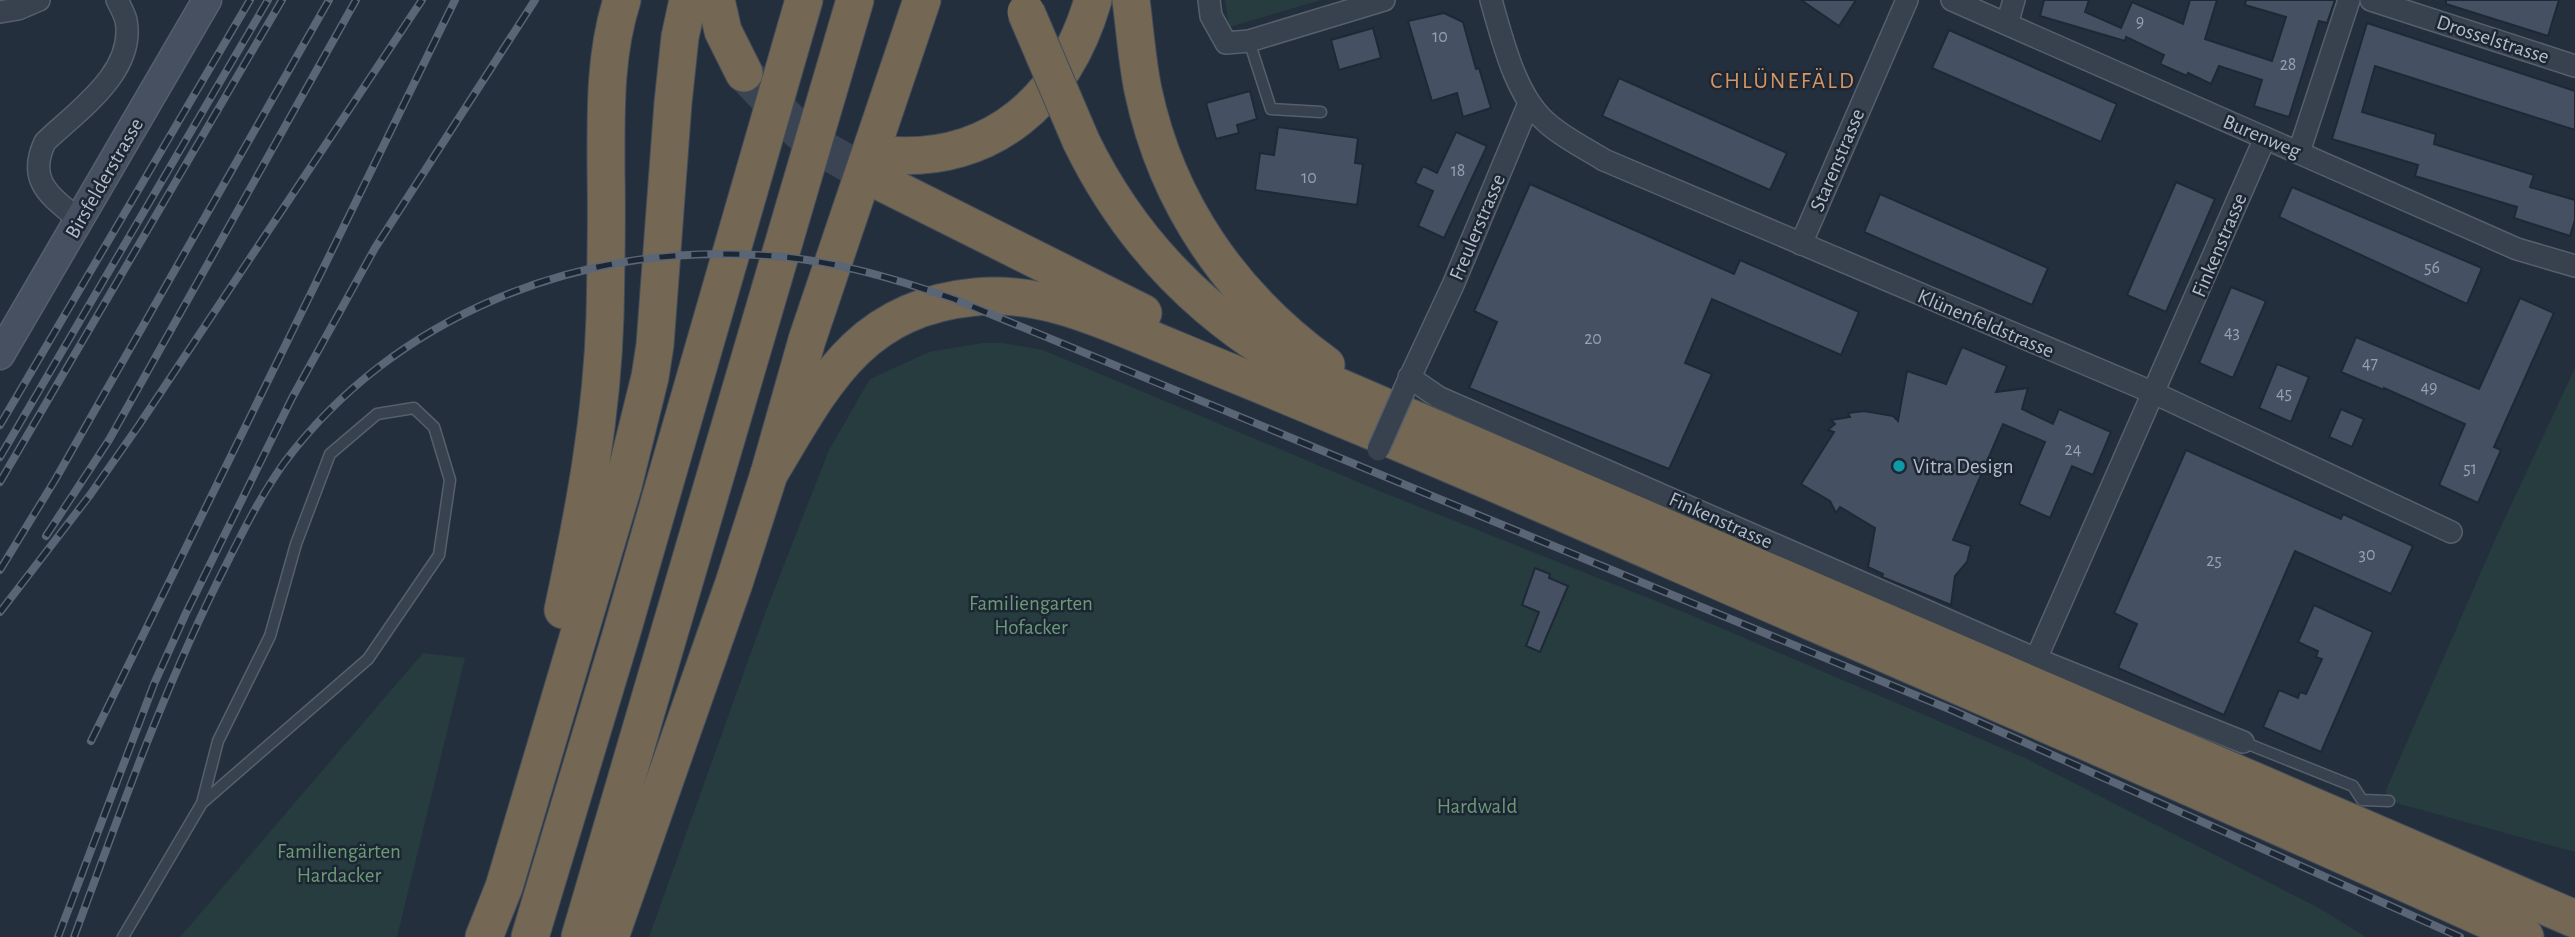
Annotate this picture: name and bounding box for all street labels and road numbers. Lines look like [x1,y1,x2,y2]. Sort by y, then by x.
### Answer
street label: Drosselstrasse [2434,11,2552,68]
street label: Starenstrasse [1806,106,1868,215]
street label: Burenweg [2220,111,2304,162]
street label: Birsfelderstrasse [62,115,147,242]
street label: Freulerstrasse [1446,171,1509,283]
street label: Finkenstrasse [2188,190,2251,300]
street label: Klünenfeldstrasse [1914,285,2057,362]
street label: Finkenstrasse [1666,488,1776,553]

